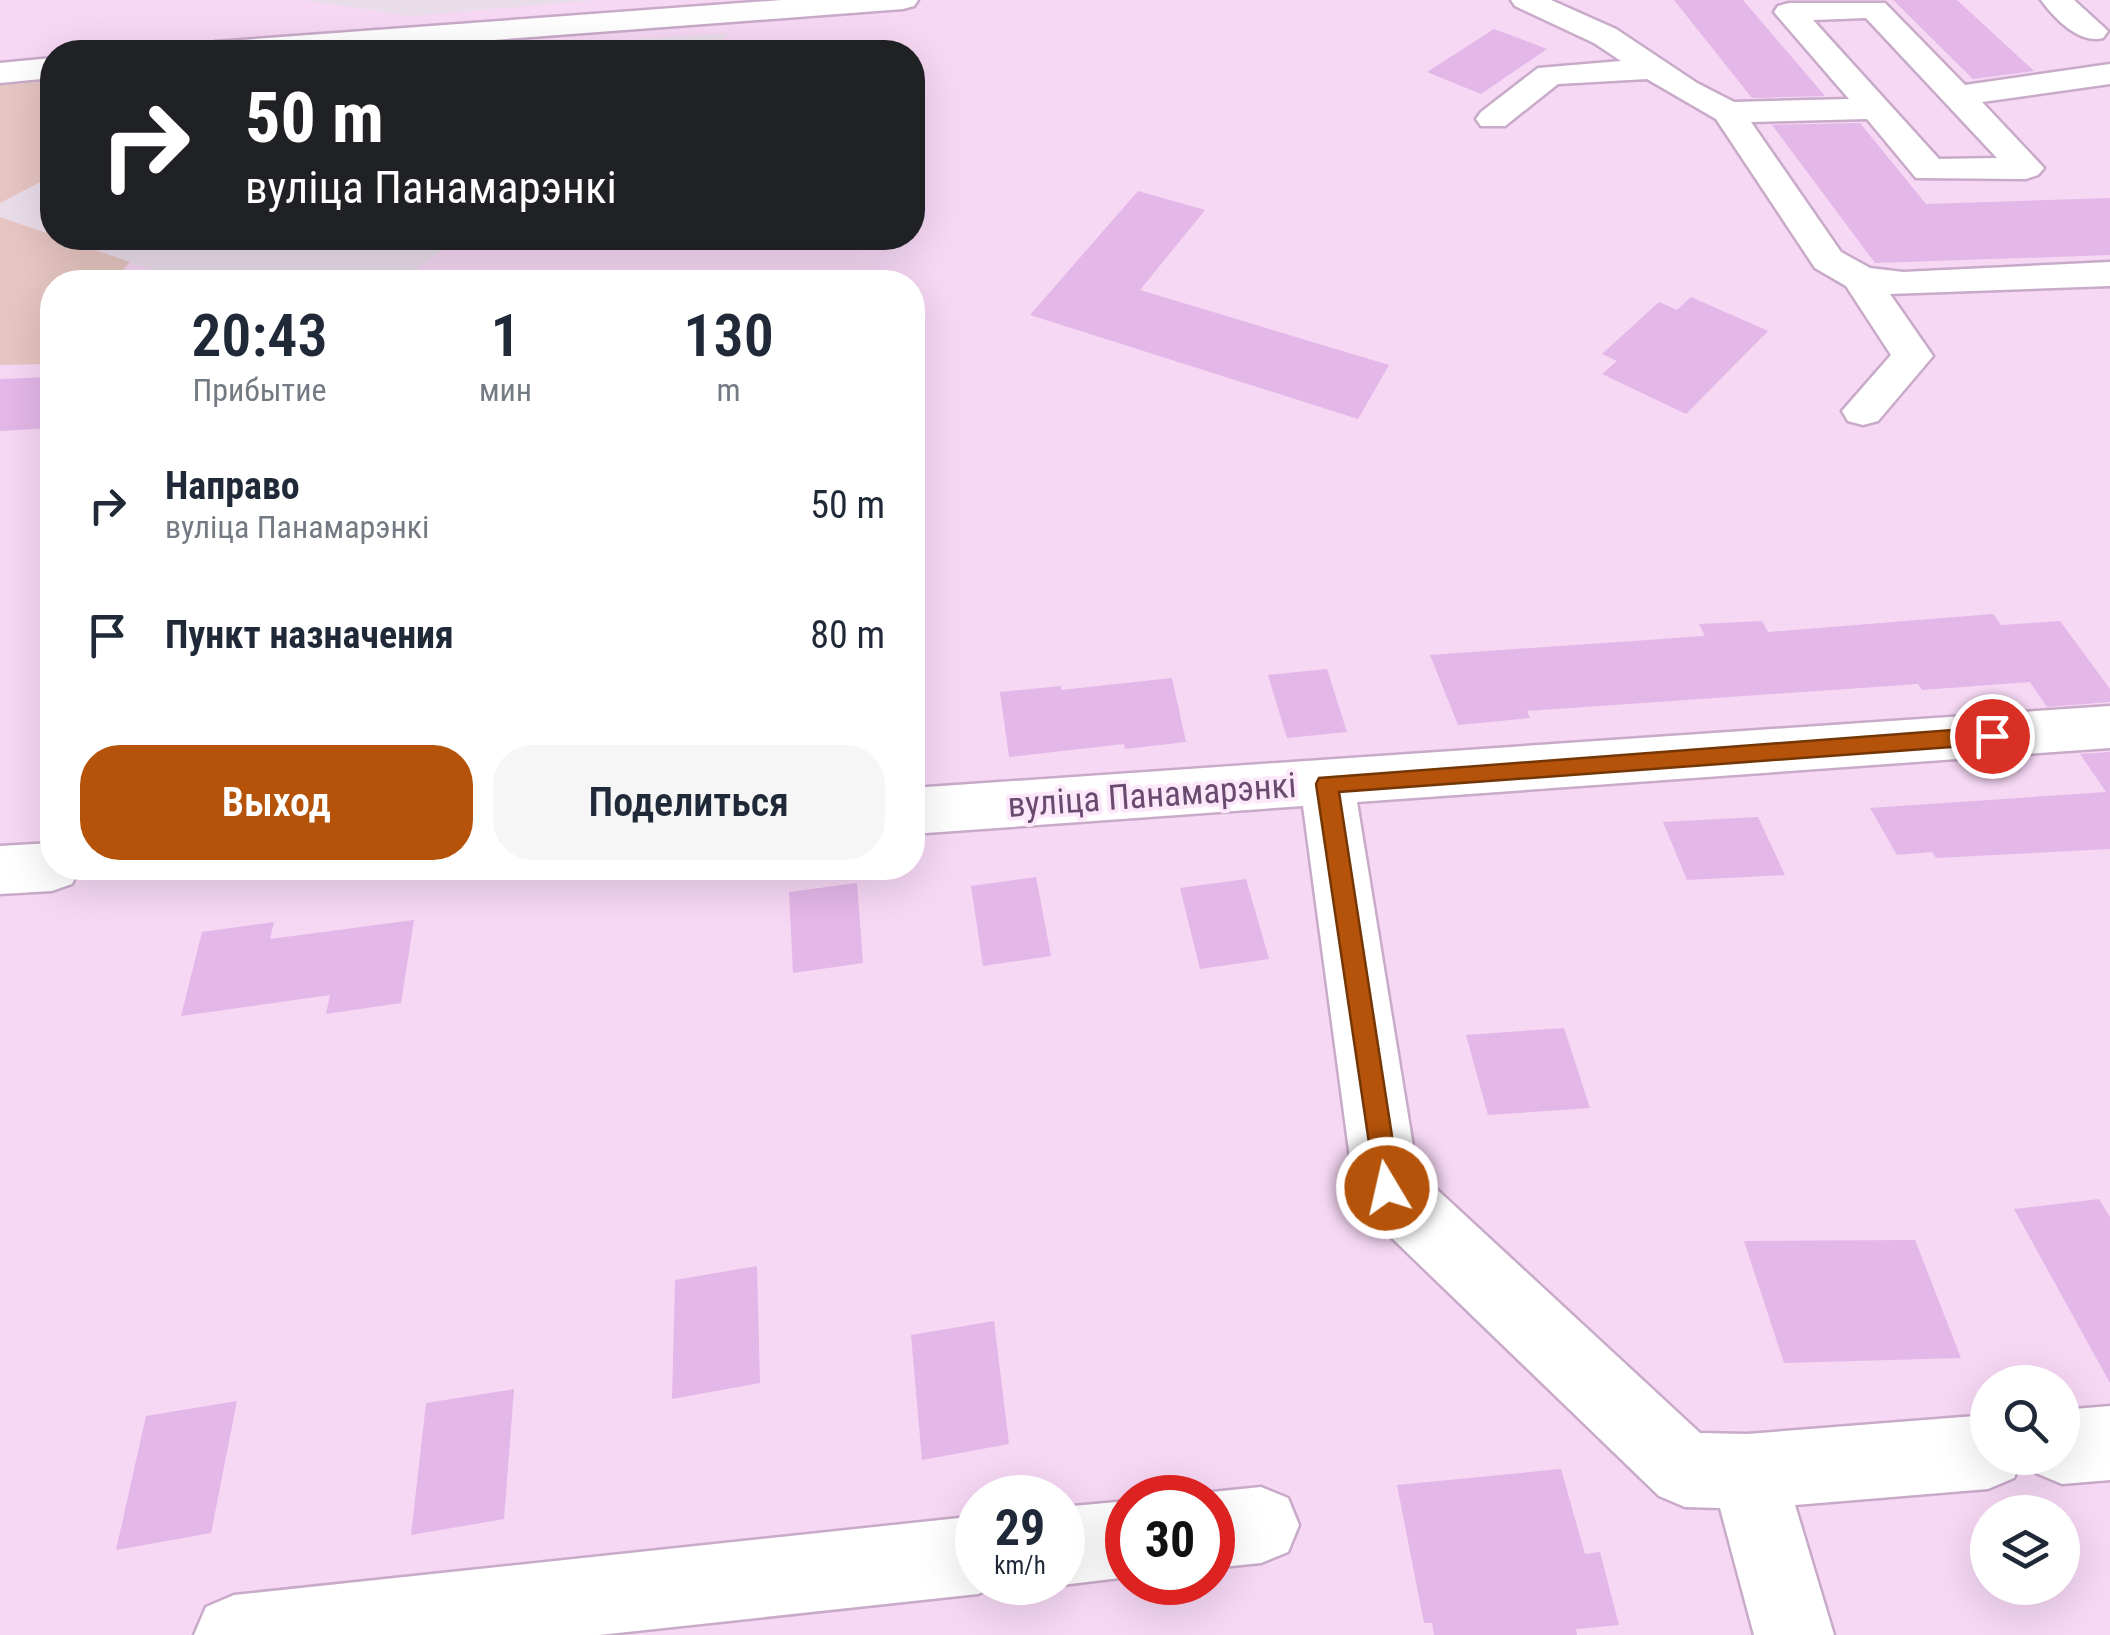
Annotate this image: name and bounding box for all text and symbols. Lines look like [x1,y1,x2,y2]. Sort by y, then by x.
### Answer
text: 50 m [245,77,384,159]
icon: right [80,80,210,210]
text: вуліца Панамарэнкі [245,161,617,214]
text: 20:43 [191,300,328,371]
text: 1 [490,300,521,371]
text: 130 [683,300,774,371]
text: Прибытие [192,371,327,409]
text: мин [479,371,532,409]
text: m [717,371,741,409]
text: Направо [165,464,300,508]
icon: right [80,478,135,533]
text: 50 m [810,483,885,527]
text: вуліца Панамарэнкі [165,508,429,546]
icon: arrive [80,608,135,663]
text: Пункт назначения [165,613,454,657]
text: 80 m [810,613,885,657]
pin [1950,694,2035,779]
icon: arrive [1965,709,2020,764]
button: Выход [80,745,473,860]
button: Поделиться [493,745,885,860]
street label: вуліца Панамарэнкі [1006,765,1298,826]
position arrow [1335,1136,1439,1240]
map controls [1970,1365,2080,1605]
button: search [1970,1365,2080,1475]
speed limit sign: 30 [1105,1475,1235,1605]
button: layers [1970,1495,2080,1605]
text: 29 [995,1499,1045,1557]
text: km/h [994,1551,1046,1580]

